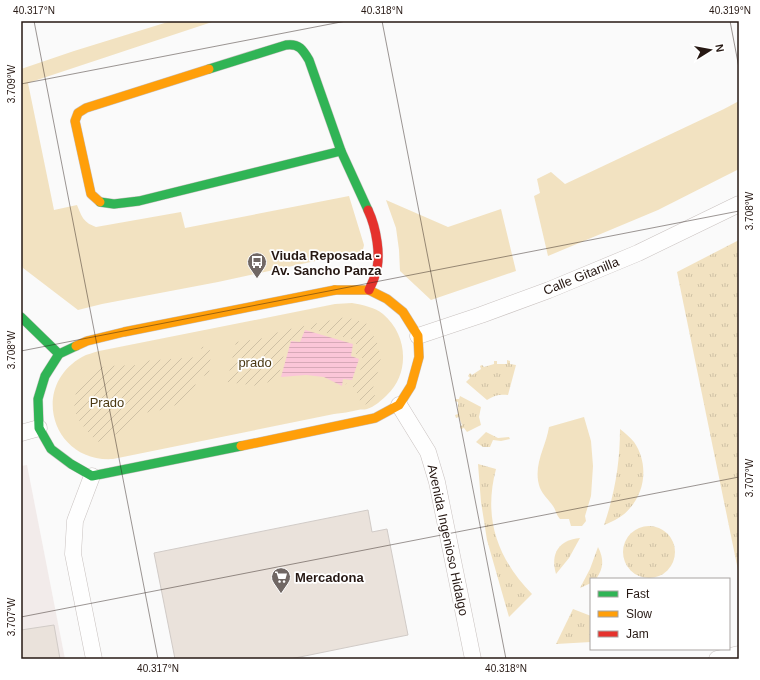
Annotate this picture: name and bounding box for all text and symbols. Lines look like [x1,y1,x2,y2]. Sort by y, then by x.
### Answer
text: 40.317°N [13,5,55,16]
text: 40.318°N [361,5,403,16]
text: 40.319°N [709,5,751,16]
north arrow [690,30,730,70]
text: N [713,43,726,53]
text: 3.709°W [6,64,17,103]
text: 3.708°W [744,191,755,230]
place label: Viuda Reposada - Av. Sancho Panza [271,248,382,278]
bus stop icon: Viuda Reposada - Av. Sancho Panza [246,251,268,279]
street label: Calle Gitanilla [541,254,622,298]
text: 3.708°W [6,330,17,369]
park label: prado [238,355,272,370]
park label: Prado [90,395,124,410]
text: 3.707°W [744,458,755,497]
street label: Avenida Ingenioso Hidalgo [425,463,471,617]
supermarket icon: Mercadona [270,566,292,594]
place label: Mercadona [295,570,364,585]
legend [590,578,730,650]
text: Fast [626,587,650,601]
text: 3.707°W [6,597,17,636]
text: Slow [626,607,652,621]
text: Jam [626,627,649,641]
text: 40.317°N [137,663,179,674]
text: 40.318°N [485,663,527,674]

